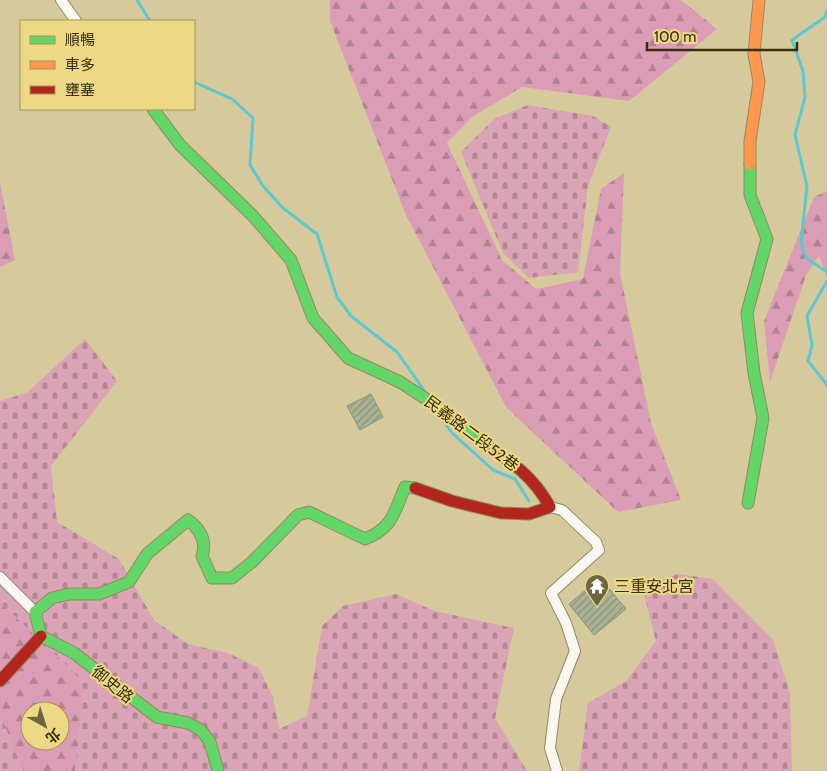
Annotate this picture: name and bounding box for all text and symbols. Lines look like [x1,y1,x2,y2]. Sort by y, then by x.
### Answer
legend [20,20,195,110]
scale bar [647,20,797,52]
text: 100 m [654,28,696,46]
text: 順暢 [65,31,95,49]
text: 車多 [65,56,95,74]
text: 壅塞 [65,81,95,99]
street label: 民義路二段52巷 [421,392,523,475]
temple icon: 三重安北宮 [584,573,610,607]
place label: 三重安北宮 [614,577,694,596]
street label: 御史路 [88,662,137,707]
north arrow [20,701,70,751]
text: 北 [42,725,64,748]

